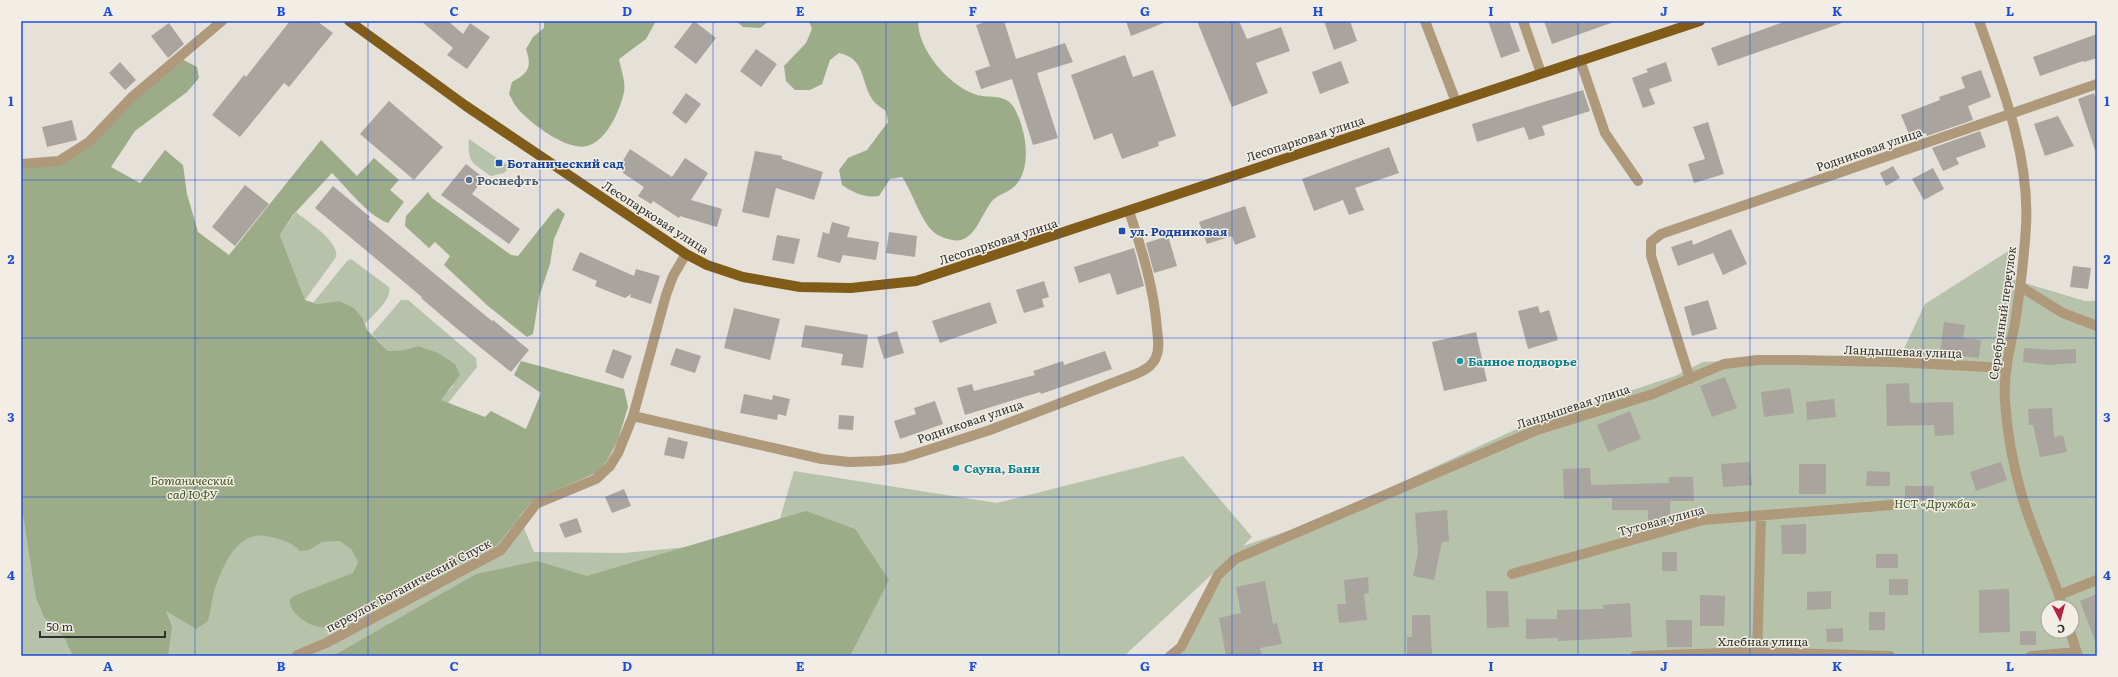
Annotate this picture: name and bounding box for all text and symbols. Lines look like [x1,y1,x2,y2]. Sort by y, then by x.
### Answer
text: A [103,1,113,20]
text: B [277,1,286,20]
text: C [449,1,459,20]
text: D [622,1,632,20]
text: E [796,1,805,20]
text: F [969,1,977,20]
text: G [1140,1,1150,20]
text: H [1313,1,1324,20]
text: I [1488,1,1494,20]
text: J [1660,1,1668,20]
text: K [1832,1,1843,20]
text: L [2006,1,2014,20]
text: 1 [8,91,14,110]
text: 1 [2104,91,2110,110]
street label: Лесопарковая улица [1243,110,1367,166]
street label: Родниковая улица [1814,122,1925,176]
place label: Ботанический сад [507,154,624,172]
marker: Ботанический сад [494,158,504,168]
place label: Роснефть [477,171,539,189]
marker: Роснефть [464,175,474,185]
street label: Лесопарковая улица [599,176,713,259]
street label: Лесопарковая улица [936,213,1060,269]
place label: ул. Родниковая [1130,222,1228,240]
marker: ул. Родниковая [1117,226,1127,236]
street label: Серебряный переулок [1984,245,2020,381]
text: 2 [8,249,15,268]
text: 2 [2104,249,2111,268]
street label: Ландышевая улица [1844,340,1963,362]
place label: Банное подворье [1468,352,1577,370]
marker: Банное подворье [1455,356,1465,366]
street label: Ландышевая улица [1514,379,1633,433]
street label: Родниковая улица [915,394,1026,448]
text: 3 [7,407,15,426]
text: 3 [2103,407,2111,426]
place label: Сауна, Бани [964,459,1041,477]
marker: Сауна, Бани [951,463,961,473]
park label: Ботанический сад ЮФУ [150,471,235,503]
park label: НСТ «Дружба» [1894,494,1976,512]
street label: Тутовая улица [1616,500,1707,540]
street label: переулок Ботанический Спуск [322,534,494,636]
text: 4 [7,565,15,584]
text: 4 [2103,565,2111,584]
north arrow [2040,599,2080,639]
scale bar [40,613,165,639]
text: 50 m [46,617,73,635]
text: С [2056,622,2066,638]
street label: Хлебная улица [1718,632,1809,650]
text: A [103,656,113,675]
text: B [277,656,286,675]
text: C [449,656,459,675]
text: D [622,656,632,675]
text: E [796,656,805,675]
text: F [969,656,977,675]
text: G [1140,656,1150,675]
text: H [1313,656,1324,675]
text: I [1488,656,1494,675]
text: J [1660,656,1668,675]
text: K [1832,656,1843,675]
text: L [2006,656,2014,675]

